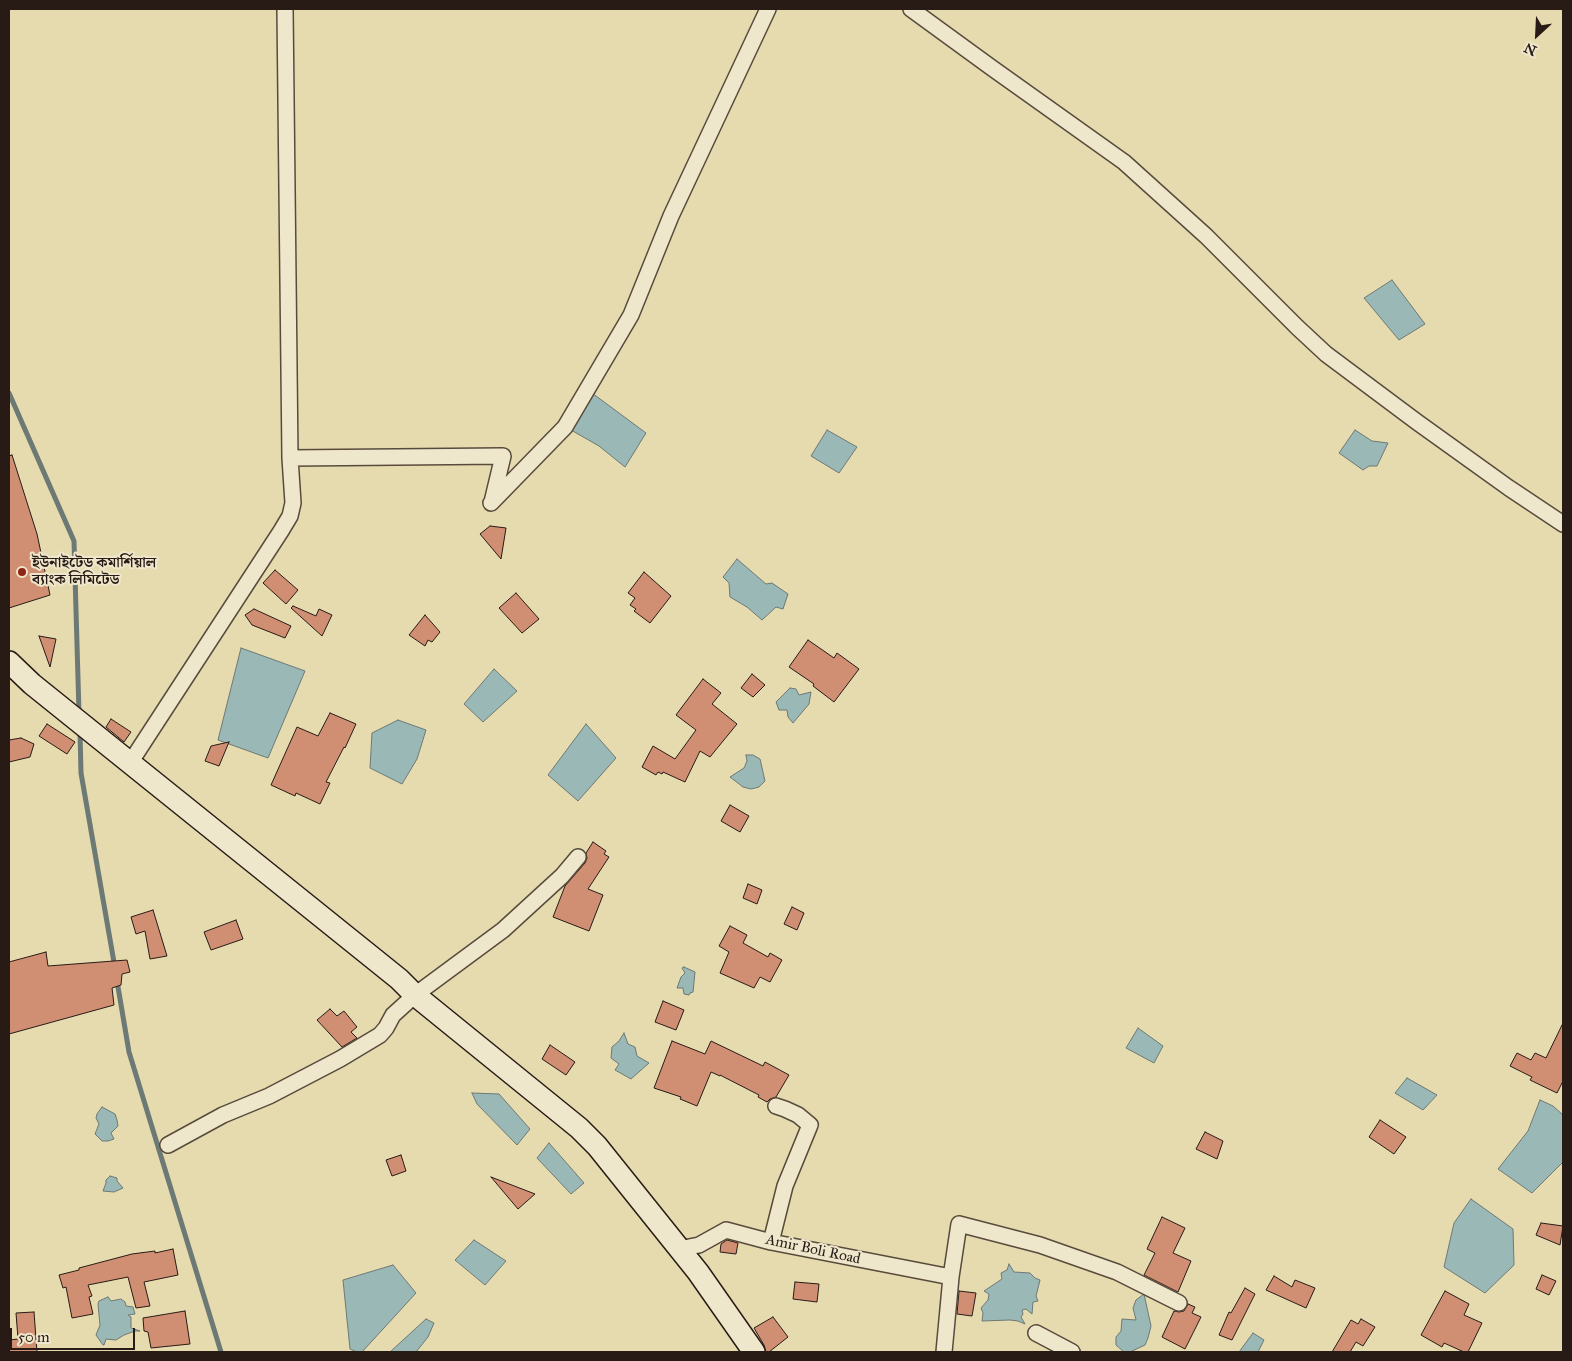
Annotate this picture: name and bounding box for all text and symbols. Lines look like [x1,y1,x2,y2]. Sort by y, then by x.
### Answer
north arrow [1512,10,1562,60]
text: N [1521,39,1539,59]
place label: ইউনাইটেড কমার্শিয়াল ব্যাংক লিমিটেড [32,554,156,589]
marker: ইউনাইটেড কমার্শিয়াল ব্যাংক লিমিটেড [16,566,28,578]
street label: Amir Boli Road [764,1231,862,1269]
scale bar [12,1318,138,1350]
text: 50 m [18,1328,50,1346]

